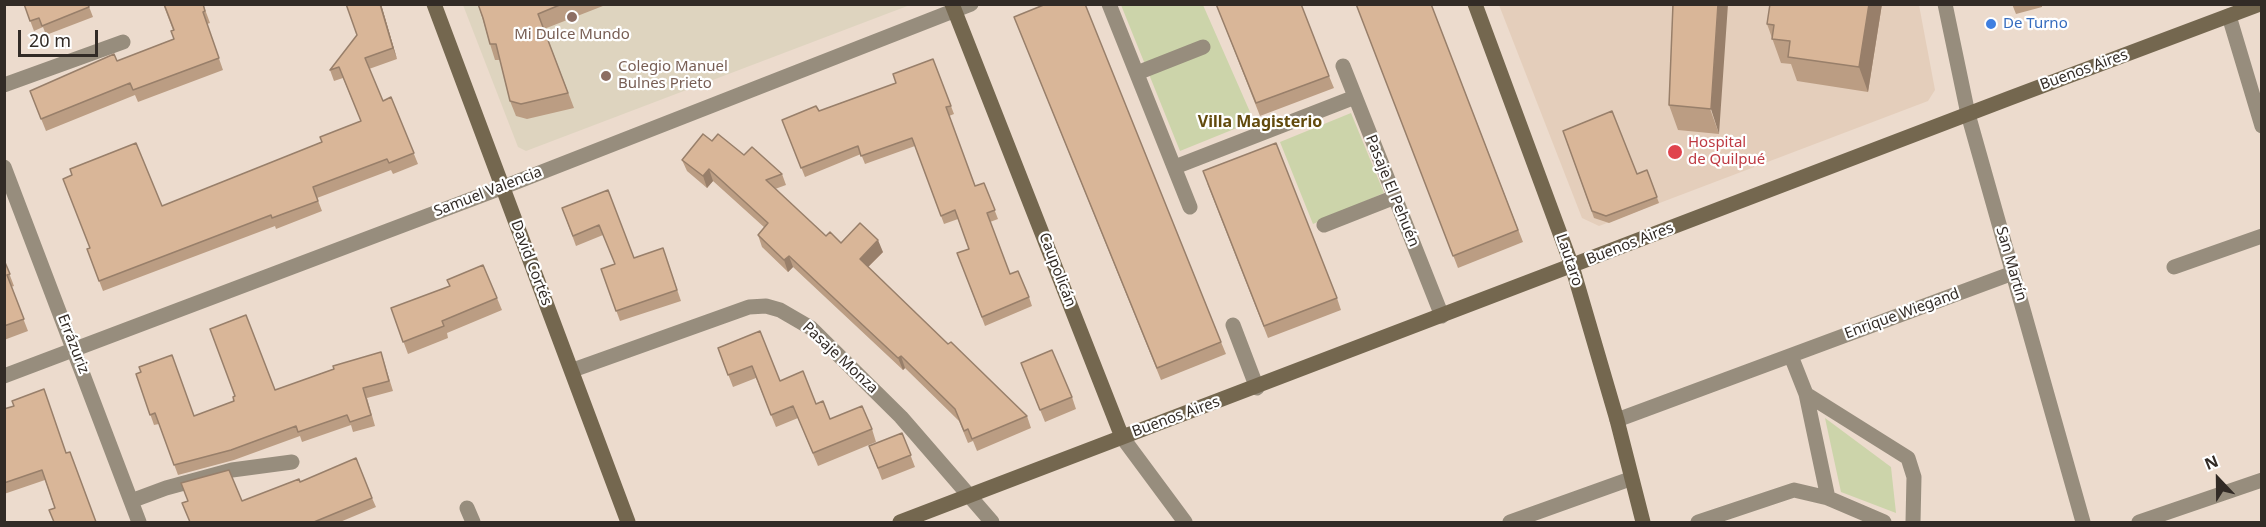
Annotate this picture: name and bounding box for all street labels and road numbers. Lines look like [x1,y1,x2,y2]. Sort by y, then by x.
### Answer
street label: Buenos Aires [2038,46,2130,94]
street label: Pasaje El Pehuén [1361,132,1423,250]
street label: Samuel Valencia [431,163,545,221]
street label: David Cortés [507,218,555,308]
street label: Buenos Aires [1584,219,1676,269]
street label: San Martín [1992,225,2030,303]
street label: Caupolicán [1035,230,1079,310]
street label: Lautaro [1552,231,1586,289]
street label: Enrique Wiegand [1842,285,1962,343]
street label: Errázuriz [53,312,93,376]
street label: Pasaje Monza [798,318,882,398]
street label: Buenos Aires [1130,393,1222,441]

